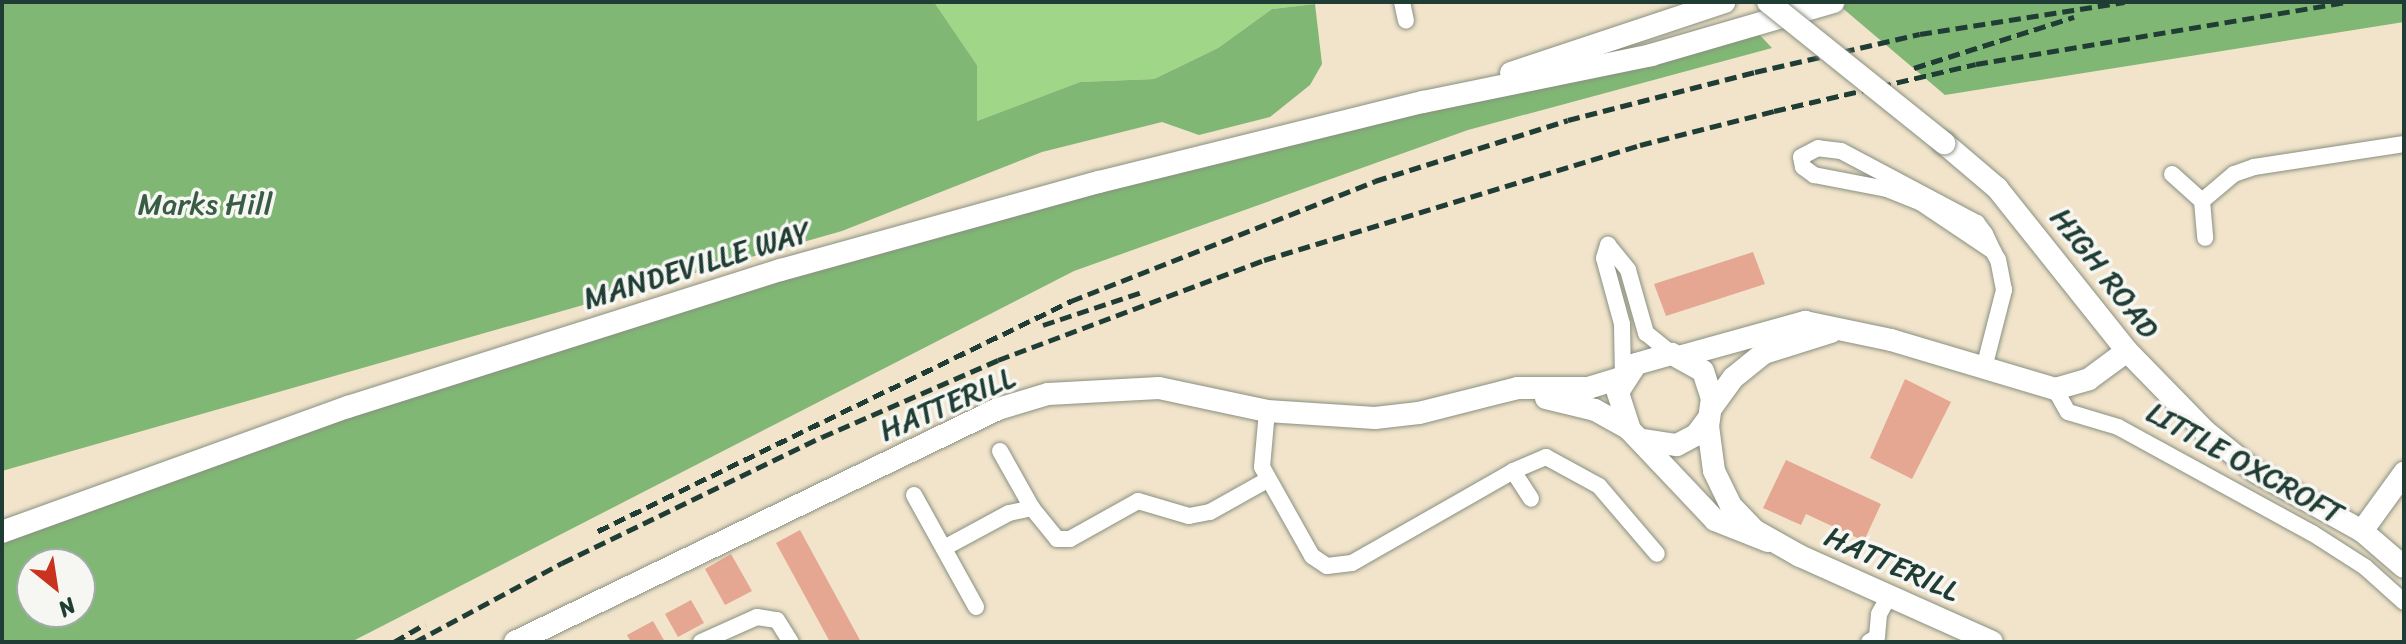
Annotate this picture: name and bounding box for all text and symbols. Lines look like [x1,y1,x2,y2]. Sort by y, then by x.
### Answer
park label: Marks Hill [138,186,272,222]
street label: HIGH ROAD [2043,200,2167,346]
street label: MANDEVILLE WAY [579,213,815,317]
street label: HATTERILL [874,359,1020,449]
street label: LITTLE OXCROFT [2140,394,2350,532]
street label: HATTERILL [1819,518,1965,610]
north arrow [16,548,96,628]
text: N [51,587,84,628]

